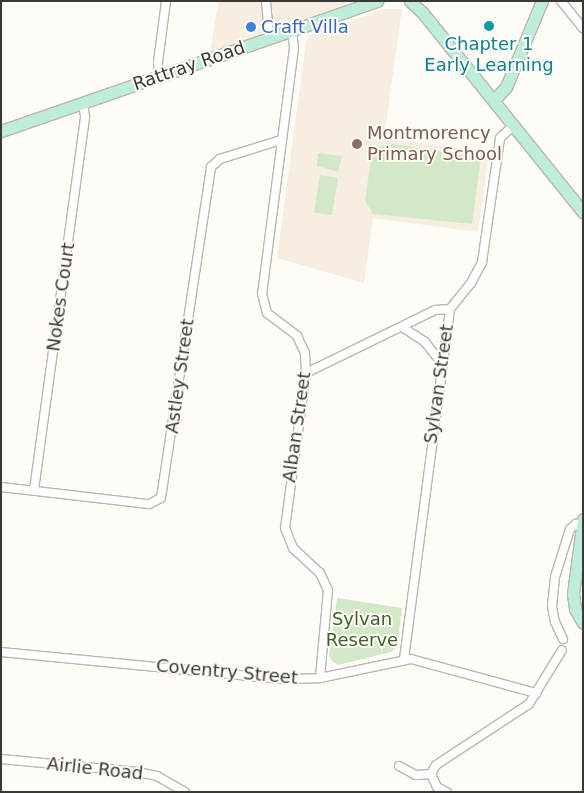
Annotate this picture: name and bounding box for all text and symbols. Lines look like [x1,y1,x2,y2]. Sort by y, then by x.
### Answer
place label: Craft Villa [261,16,349,38]
marker: Chapter 1 Early Learning [483,20,495,32]
marker: Craft Villa [245,21,257,33]
place label: Chapter 1 Early Learning [424,34,554,76]
street label: Rattray Road [130,37,248,95]
place label: Montmorency Primary School [367,123,502,166]
marker: Montmorency Primary School [351,138,363,150]
street label: Nokes Court [43,241,79,353]
street label: Astley Street [161,317,199,435]
street label: Sylvan Street [420,323,458,445]
street label: Alban Street [279,370,315,484]
park label: Sylvan Reserve [326,609,398,652]
street label: Coventry Street [155,655,299,689]
street label: Airlie Road [46,753,144,785]

